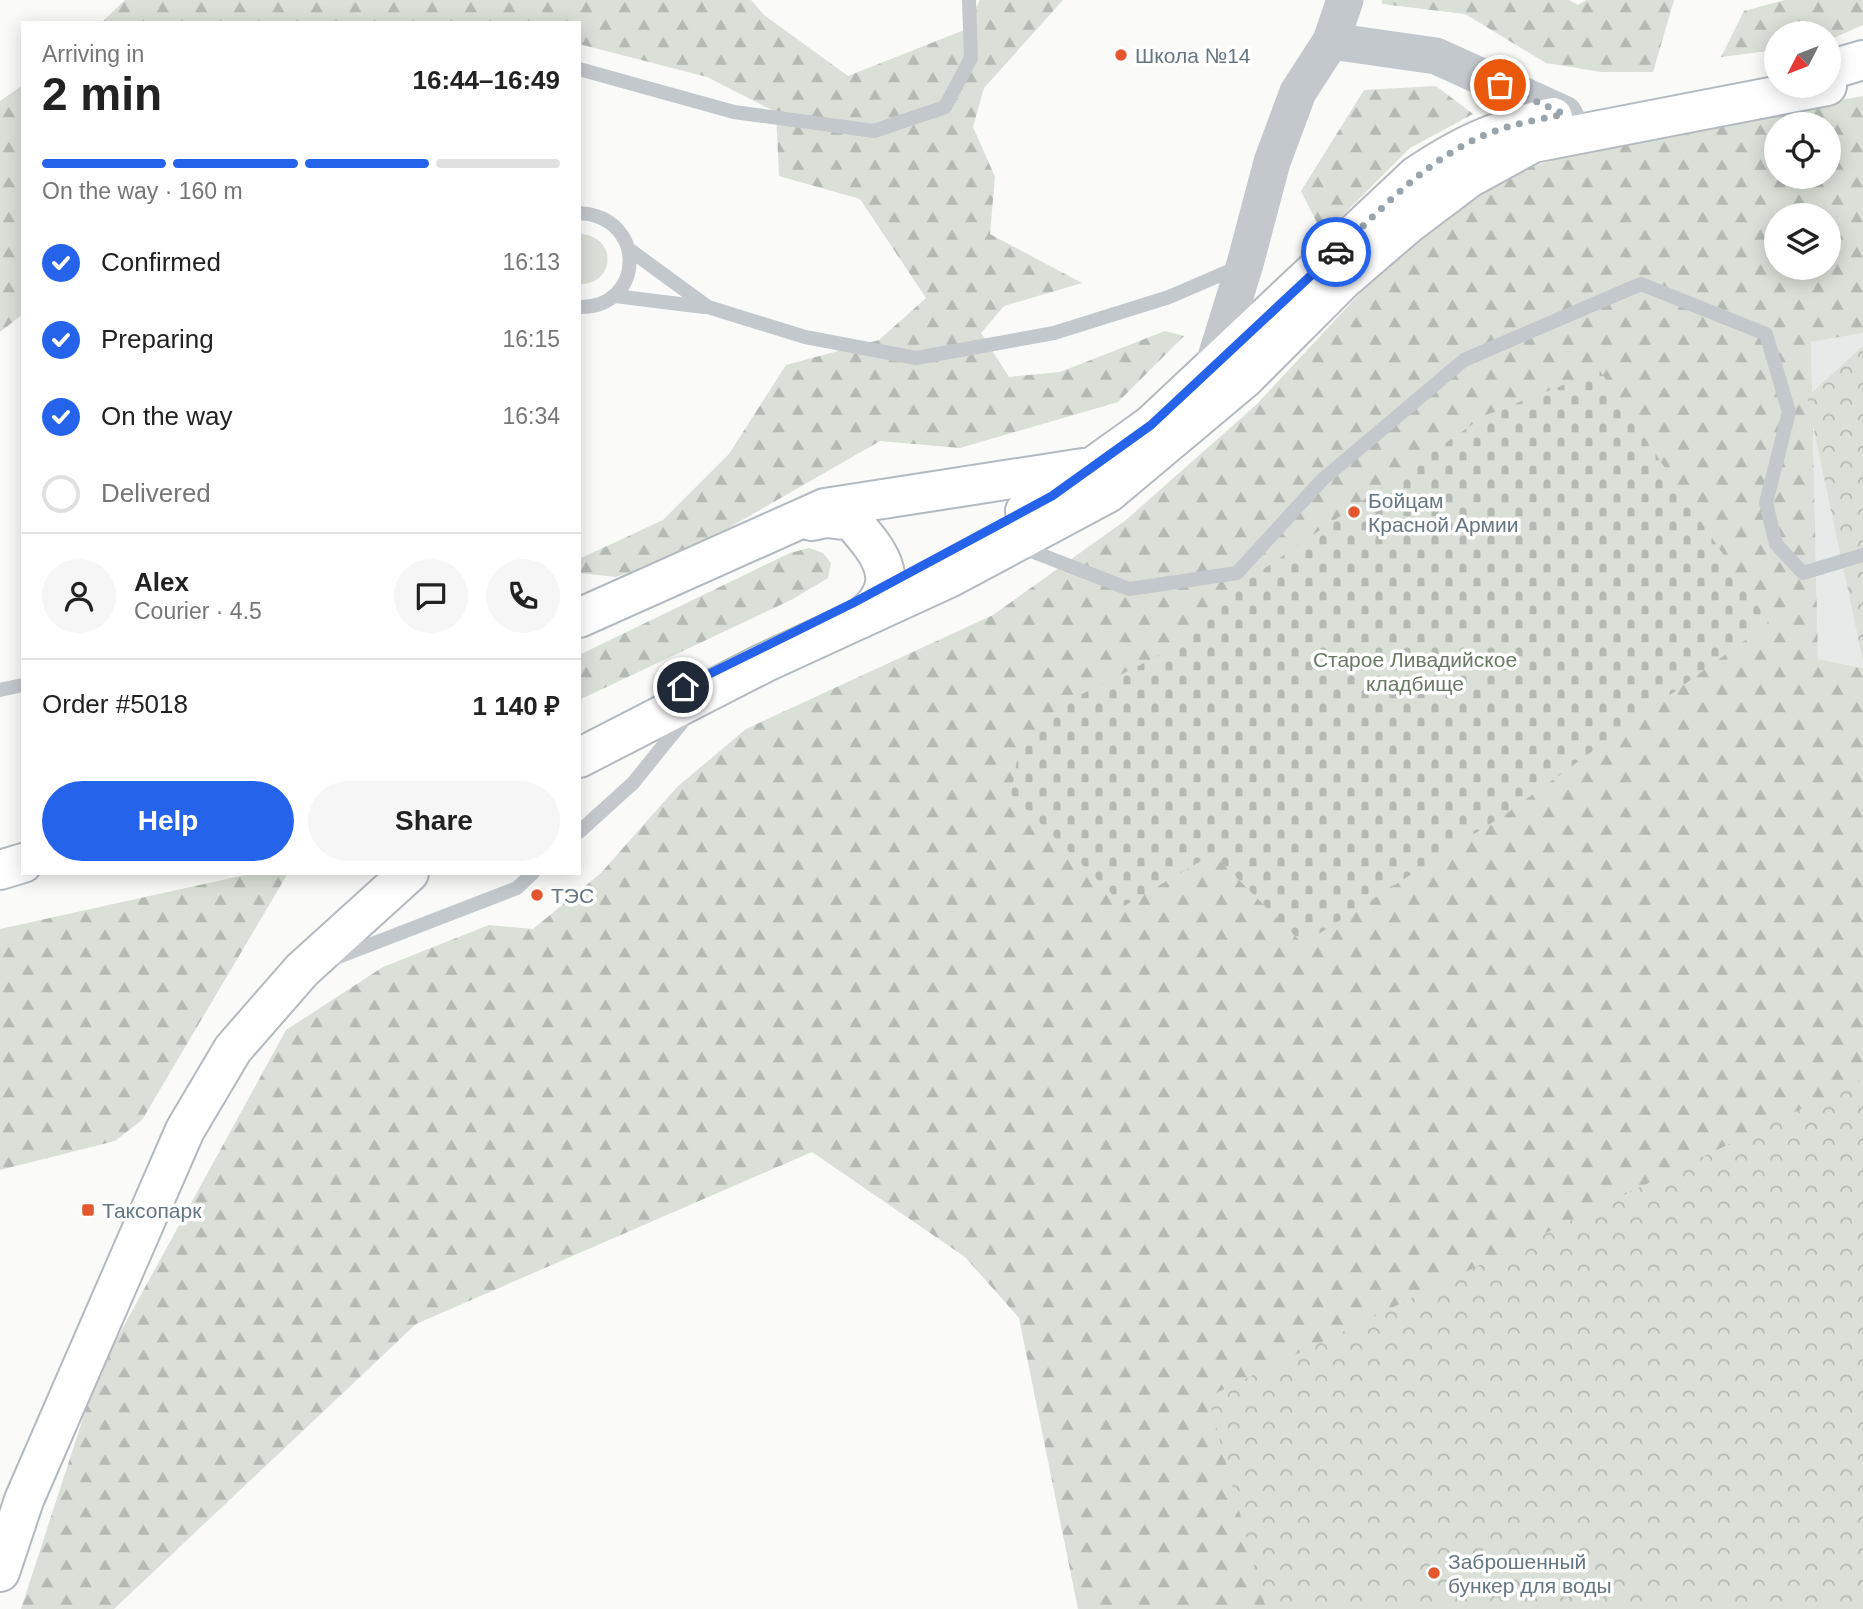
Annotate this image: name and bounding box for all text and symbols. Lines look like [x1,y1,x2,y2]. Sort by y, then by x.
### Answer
north arrow [1764,21,1841,98]
map controls [1764,21,1841,280]
text: Arriving in [42,41,144,67]
place label: Школа №14 [1135,44,1251,67]
marker: Школа №14 [1113,47,1129,63]
pin [1470,55,1530,115]
text: 16:44–16:49 [413,65,560,95]
icon: bag [1481,66,1519,104]
text: 2 min [42,68,162,120]
button: locate [1764,112,1841,189]
text: On the way · 160 m [42,178,243,204]
button: layers [1764,203,1841,280]
courier [1301,217,1371,287]
icon: car [1317,233,1355,271]
icon: check [42,244,80,282]
text: Confirmed [101,247,221,277]
text: 16:13 [502,249,560,275]
icon: check [42,321,80,359]
text: Preparing [101,324,214,354]
text: 16:15 [502,326,560,352]
icon: check [42,398,80,436]
text: On the way [101,401,233,431]
text: 16:34 [502,403,560,429]
text: Delivered [101,478,211,508]
place label: Бойцам Красной Армии [1368,489,1519,536]
marker: Бойцам Красной Армии [1346,504,1362,520]
button: person [42,559,116,633]
button: chat [394,559,468,633]
button: phone [486,559,560,633]
text: Alex [134,567,189,597]
text: Courier · 4.5 [134,598,262,624]
park label: Старое Ливадийское кладбище [1313,648,1517,695]
pin [653,657,713,717]
icon: home [664,668,702,706]
text: Order #5018 [42,689,188,719]
text: 1 140 ₽ [473,691,560,721]
button: Help [42,781,294,861]
button: Share [308,781,560,861]
place label: ТЭС [551,884,594,907]
marker: ТЭС [529,887,545,903]
place label: Таксопарк [102,1199,202,1222]
marker: Таксопарк [80,1202,96,1218]
place label: Заброшенный бункер для воды [1448,1550,1611,1597]
marker: Заброшенный бункер для воды [1426,1565,1442,1581]

